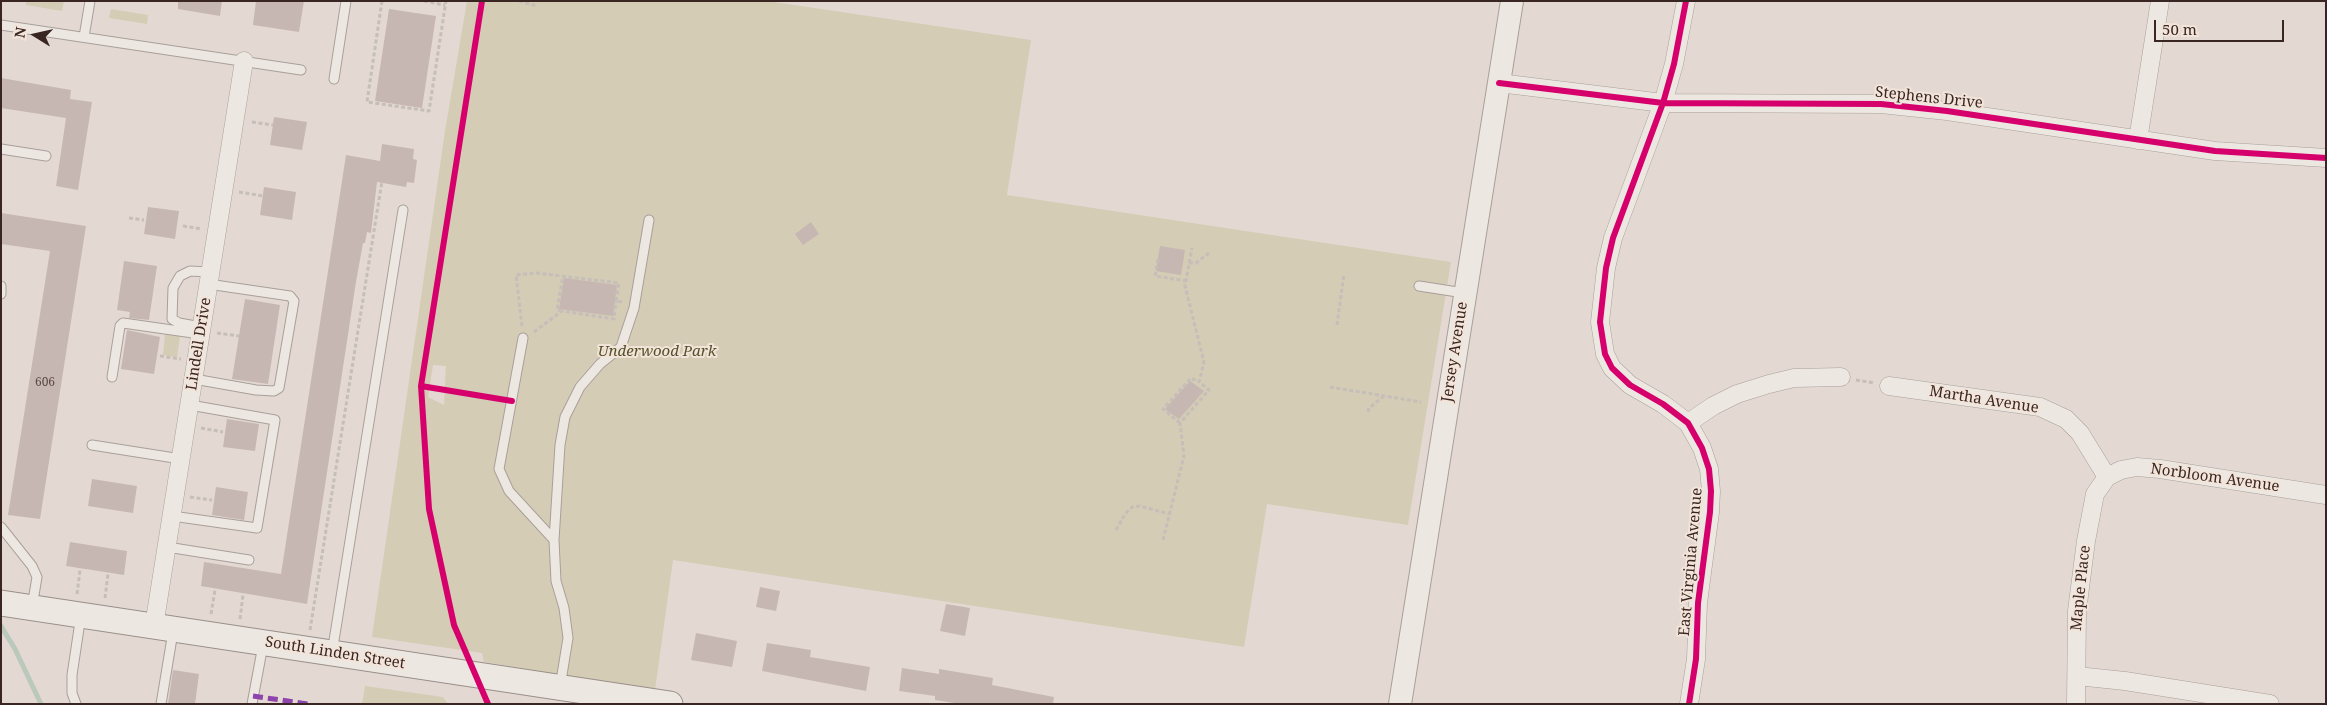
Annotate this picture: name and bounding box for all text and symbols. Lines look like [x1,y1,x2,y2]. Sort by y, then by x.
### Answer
north arrow [10,10,60,60]
scale bar [2157,10,2287,42]
text: 50 m [2162,19,2197,39]
text: N [9,25,30,39]
street label: Stephens Drive [1874,83,1984,113]
street label: Lindell Drive [183,296,215,392]
street label: Jersey Avenue [1438,301,1472,403]
park label: Underwood Park [598,343,716,361]
house number: 606 [35,376,55,390]
street label: Martha Avenue [1928,382,2040,418]
street label: Norbloom Avenue [2149,460,2281,496]
street label: East Virginia Avenue [1676,487,1706,637]
street label: Maple Place [2068,544,2094,632]
street label: South Linden Street [264,633,406,673]

